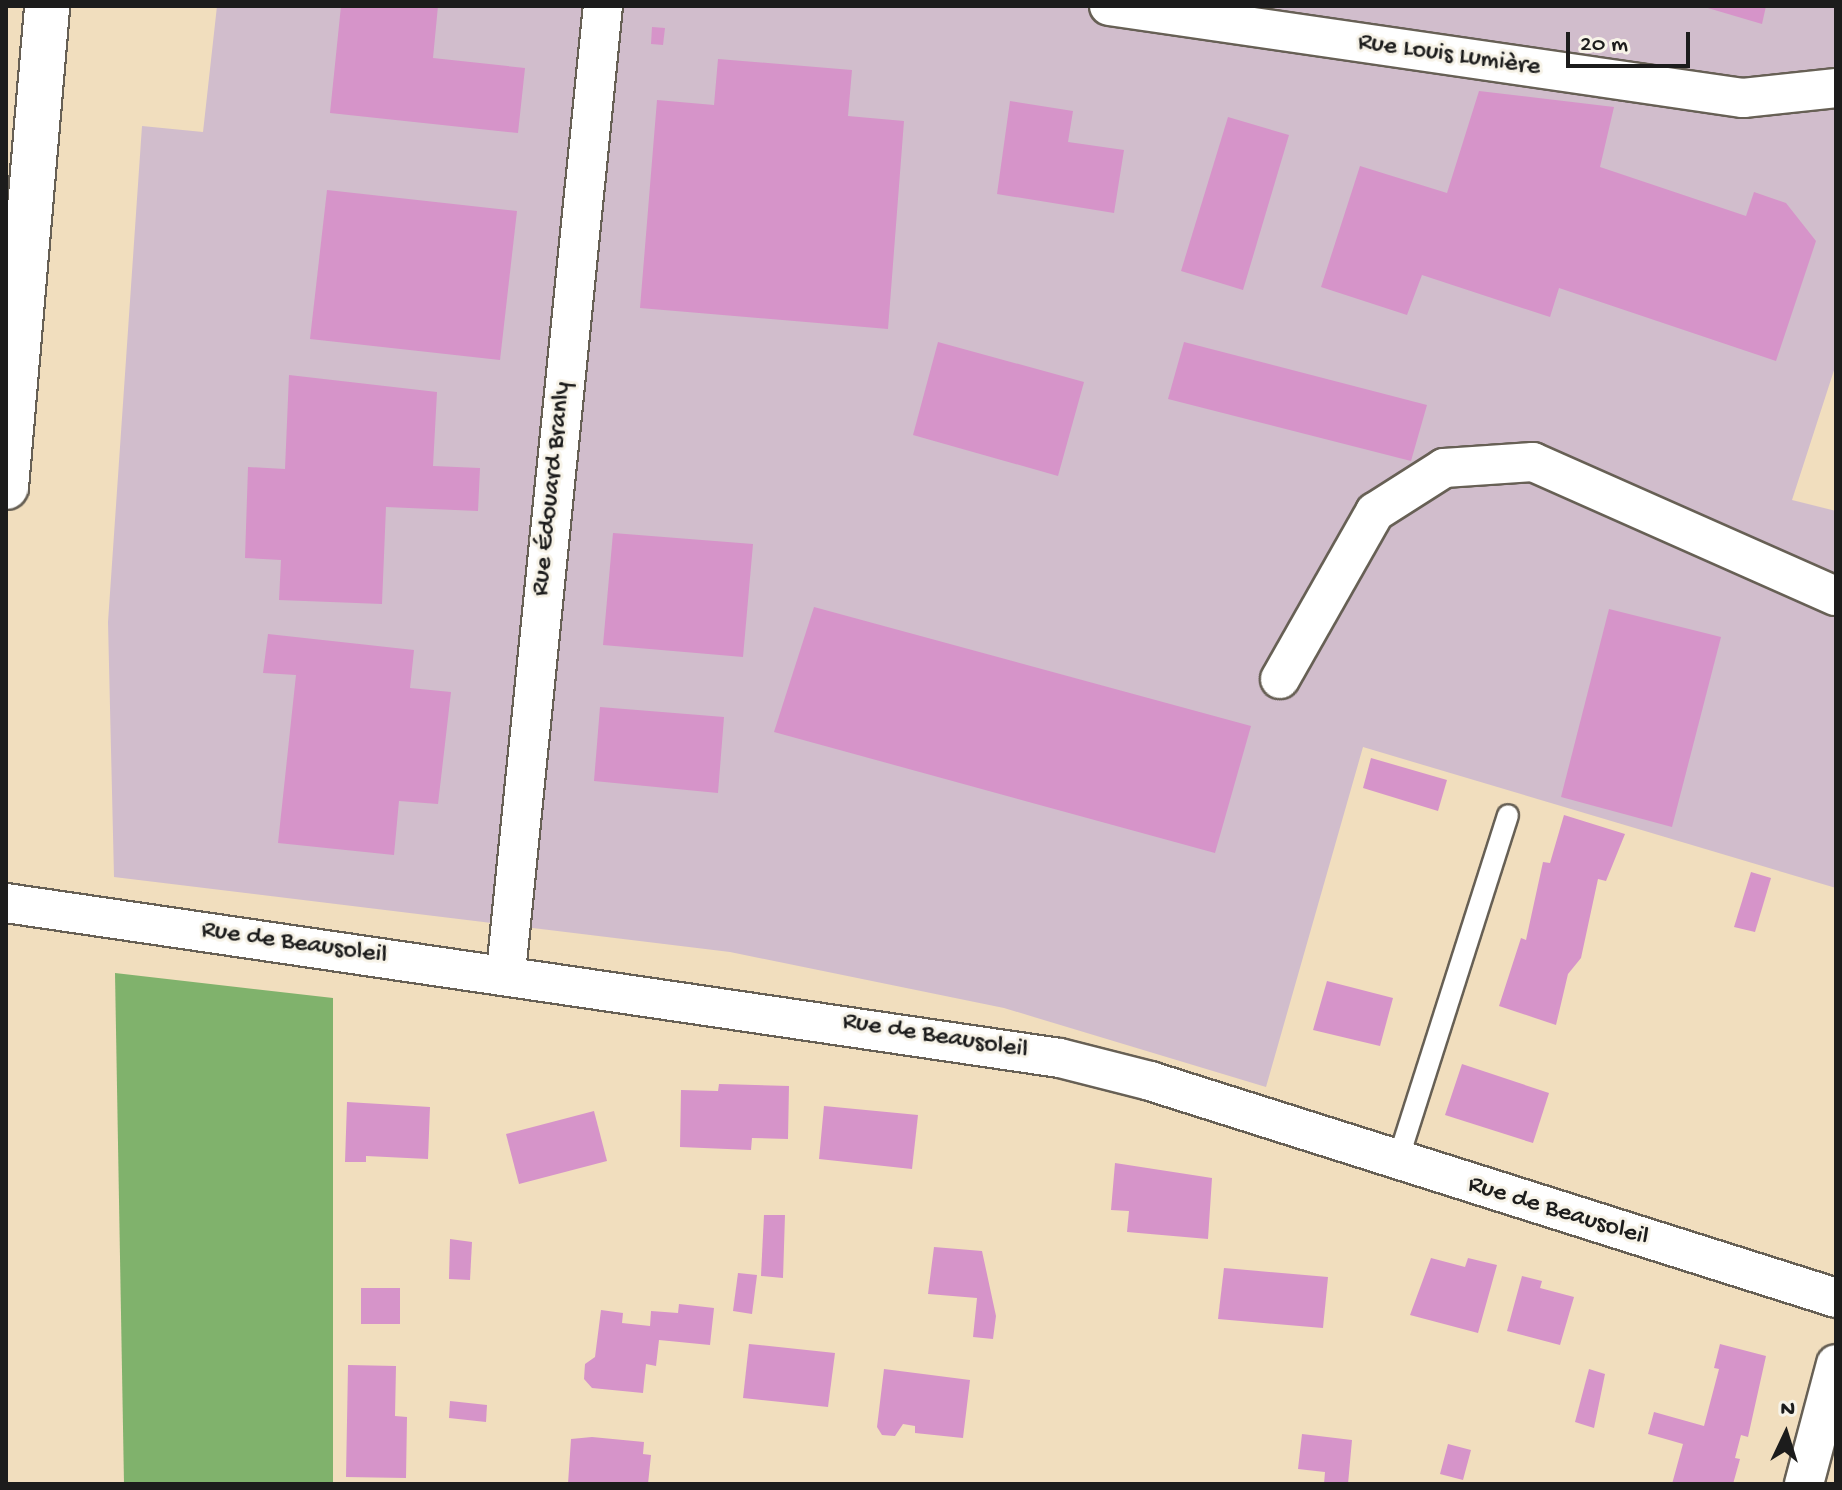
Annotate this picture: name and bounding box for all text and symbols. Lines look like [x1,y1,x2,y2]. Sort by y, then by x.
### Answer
scale bar [1570,16,1694,66]
street label: Rue Louis Lumière [1356,28,1542,84]
text: 20 m [1580,31,1628,60]
street label: Rue Édouard Branly [526,380,580,598]
street label: Rue de Beausoleil [199,916,389,972]
street label: Rue de Beausoleil [840,1007,1030,1067]
street label: Rue de Beausoleil [1464,1170,1652,1254]
north arrow [1746,1394,1826,1474]
text: N [1780,1397,1796,1424]

